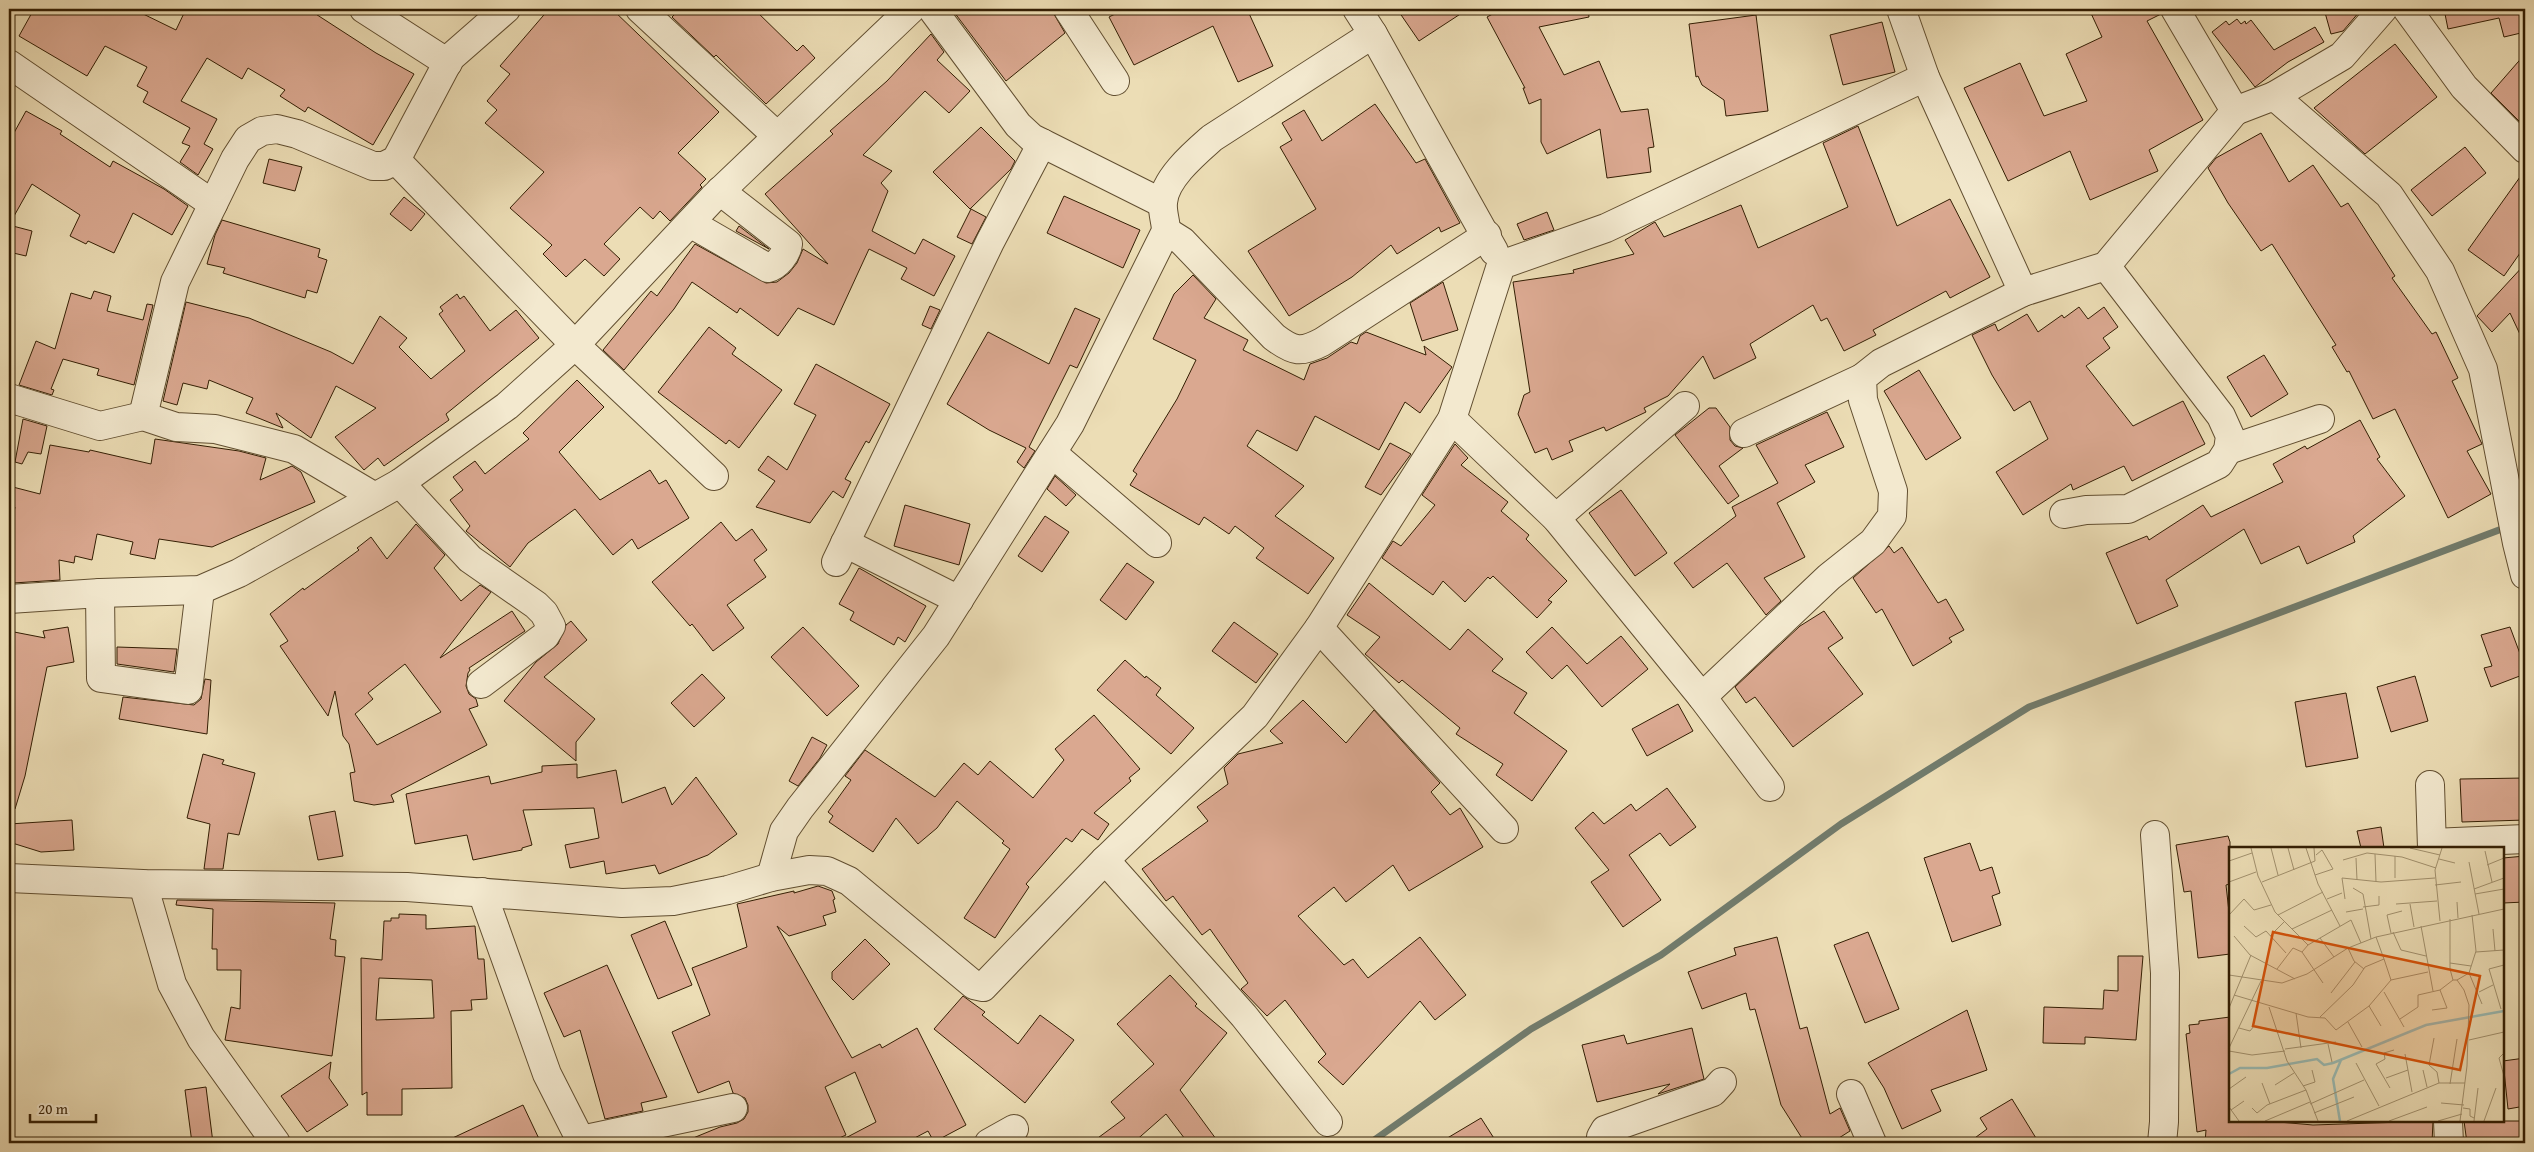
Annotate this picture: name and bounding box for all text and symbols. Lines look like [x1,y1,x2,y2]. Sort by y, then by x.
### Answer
inset map [2229,847,2504,1122]
scale bar [30,1092,96,1124]
text: 20 m [38,1098,69,1119]

